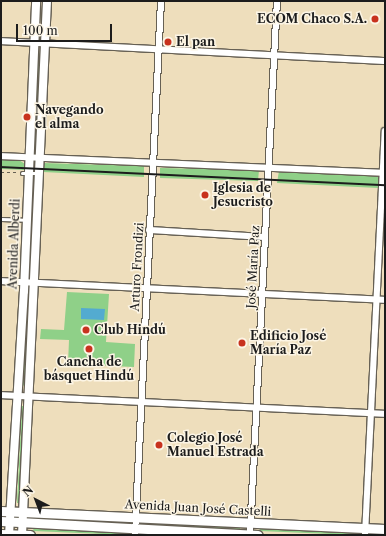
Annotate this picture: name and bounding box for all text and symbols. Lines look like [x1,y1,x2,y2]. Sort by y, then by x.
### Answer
place label: ECOM Chaco S.A. [257,12,367,26]
marker: ECOM Chaco S.A. [370,14,380,24]
scale bar [18,16,114,42]
text: 100 m [23,23,58,38]
place label: El pan [176,35,215,49]
marker: El pan [163,37,173,47]
place label: Navegando el alma [35,103,104,131]
marker: Navegando el alma [22,112,32,122]
place label: Iglesia de Jesucristo [213,181,273,209]
marker: Iglesia de Jesucristo [200,190,210,200]
street label: Avenida Alberdi [5,198,23,290]
street label: Arturo Frondizi [127,222,147,312]
street label: José María Paz [244,225,262,309]
place label: Club Hindú [94,323,166,337]
marker: Club Hindú [81,325,91,335]
place label: Edificio José María Paz [250,329,326,357]
marker: Edificio José María Paz [237,338,247,348]
marker: Cancha de básquet Hindú [84,344,94,354]
place label: Cancha de básquet Hindú [44,355,134,383]
place label: Colegio José Manuel Estrada [167,431,264,459]
marker: Colegio José Manuel Estrada [154,440,164,450]
north arrow [16,480,56,520]
text: N [20,483,36,499]
street label: Avenida Juan José Castelli [124,497,272,519]

